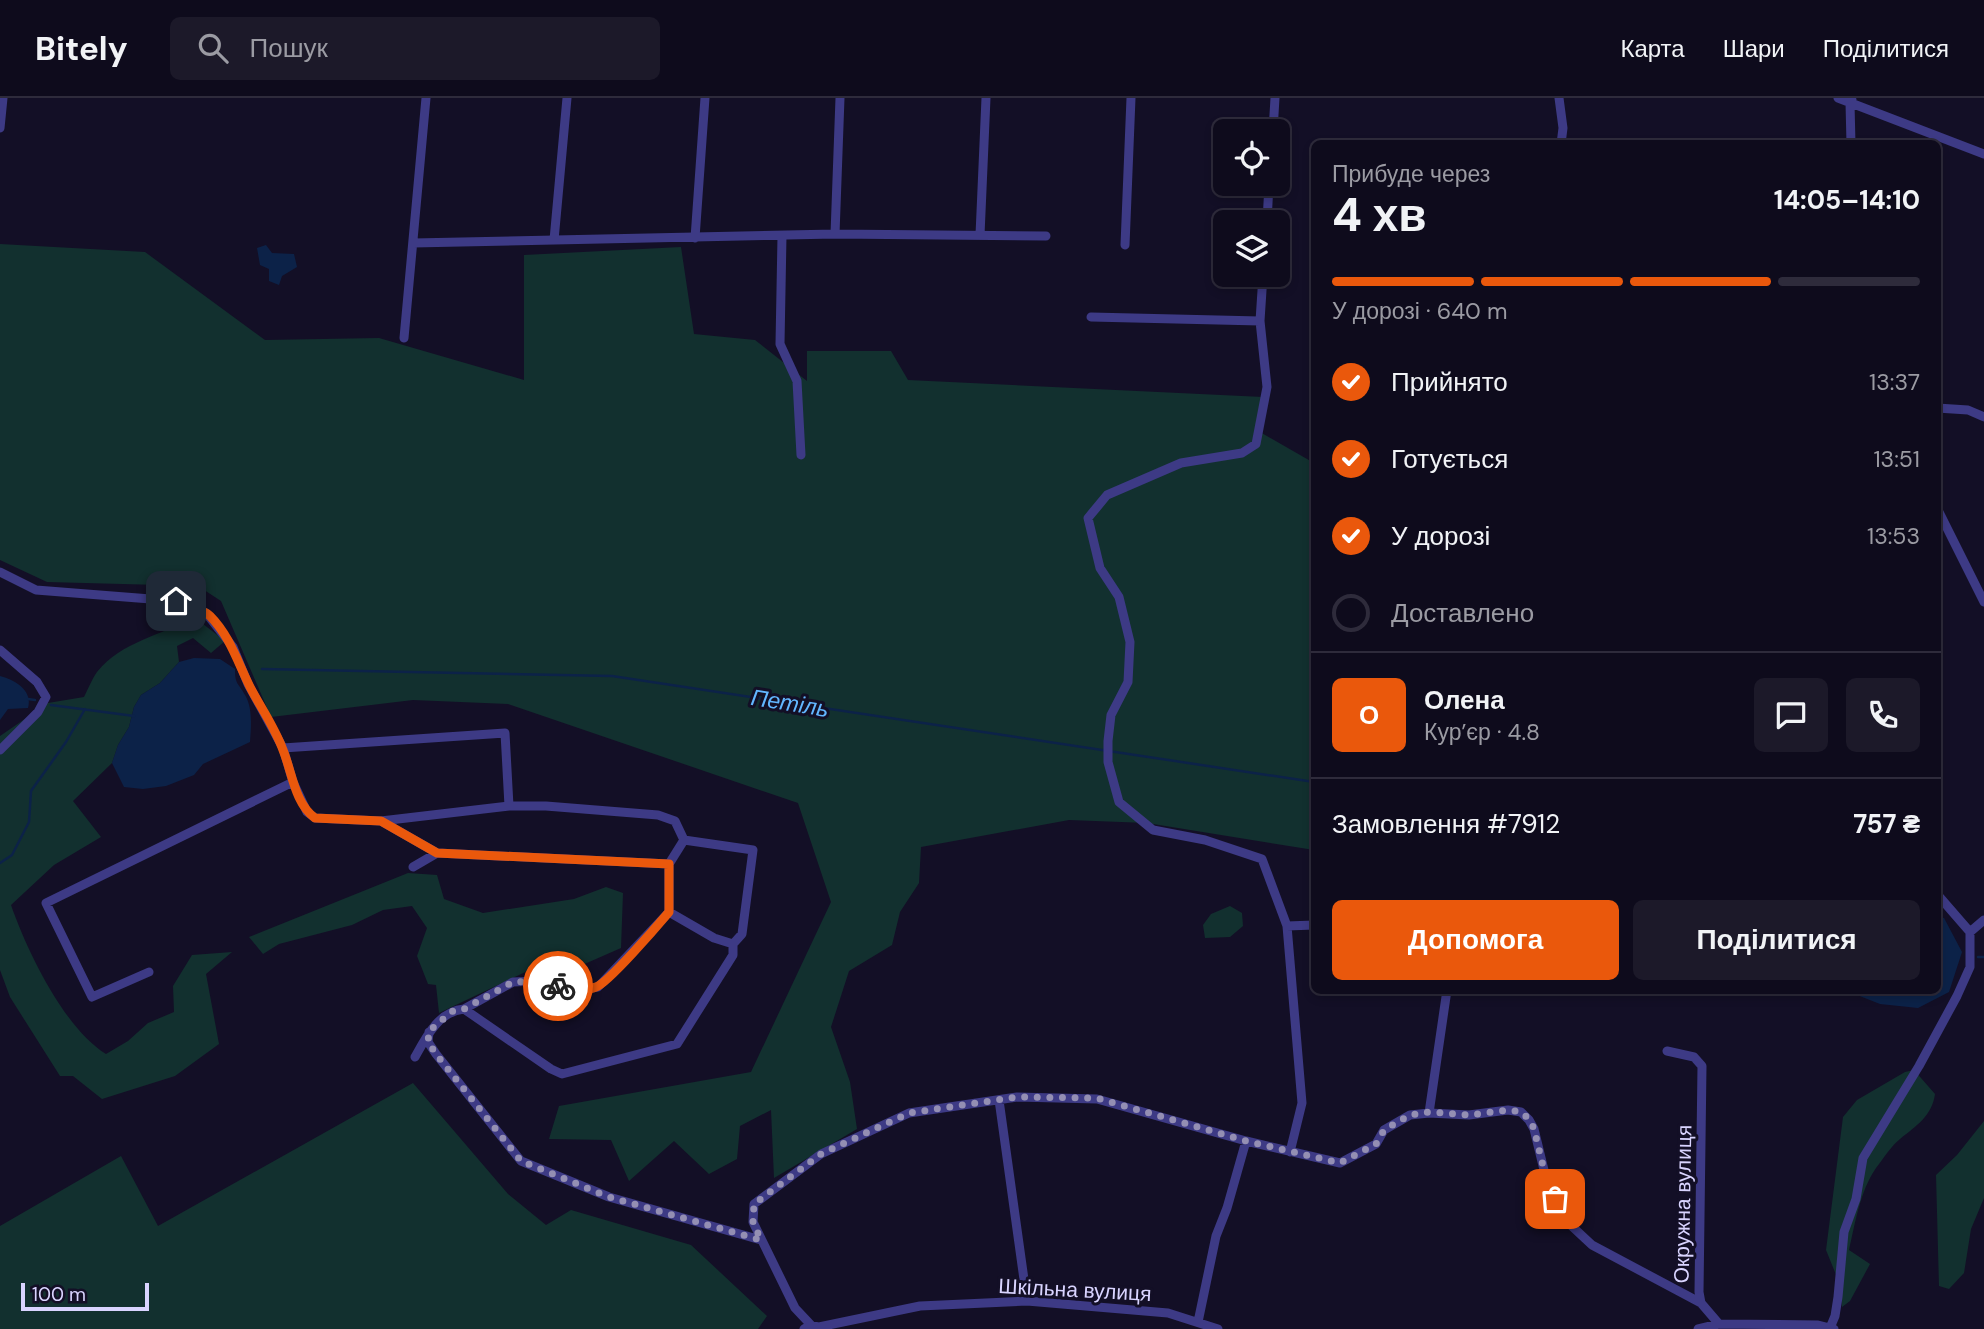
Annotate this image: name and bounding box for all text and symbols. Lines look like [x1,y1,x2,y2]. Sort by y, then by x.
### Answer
search box [170,17,660,80]
text: Bitely [35,27,128,70]
icon: search [194,29,232,67]
text: Пошук [250,31,328,65]
text: Карта [1620,33,1685,64]
text: Шари [1723,33,1785,64]
text: Поділитися [1823,33,1949,64]
map controls [1213,119,1290,287]
button: locate [1213,119,1290,196]
text: Прибуде через [1332,159,1490,189]
text: 14:05–14:10 [1774,183,1920,217]
text: 4 хв [1332,185,1427,245]
button: layers [1213,210,1290,287]
text: У дорозі · 640 m [1332,296,1507,326]
icon: check [1332,363,1370,401]
text: Прийнято [1391,365,1508,399]
text: 13:37 [1869,367,1920,397]
icon: check [1332,440,1370,478]
text: Готується [1391,442,1508,476]
text: 13:51 [1873,444,1920,474]
icon: check [1332,517,1370,555]
text: У дорозі [1391,519,1490,553]
text: 13:53 [1867,521,1920,551]
pin [146,571,206,631]
icon: home [157,582,195,620]
text: Доставлено [1391,596,1534,630]
button: chat [1754,678,1828,752]
button: phone [1846,678,1920,752]
water label: Петіль [749,682,831,724]
text: Олена [1424,683,1505,717]
text: О [1359,698,1379,732]
text: Кур’єр · 4.8 [1424,717,1540,747]
text: Замовлення #7912 [1332,807,1560,841]
text: 757 ₴ [1853,807,1920,841]
button: Допомога [1332,900,1619,980]
button: Поділитися [1633,900,1920,980]
courier [523,951,593,1021]
icon: bike [539,967,577,1005]
street label: Окружна вулиця [1668,1124,1698,1284]
pin [1525,1169,1585,1229]
icon: bag [1536,1180,1574,1218]
street label: Шкільна вулиця [998,1272,1152,1308]
scale bar [21,1280,149,1312]
text: 100 m [32,1282,86,1307]

